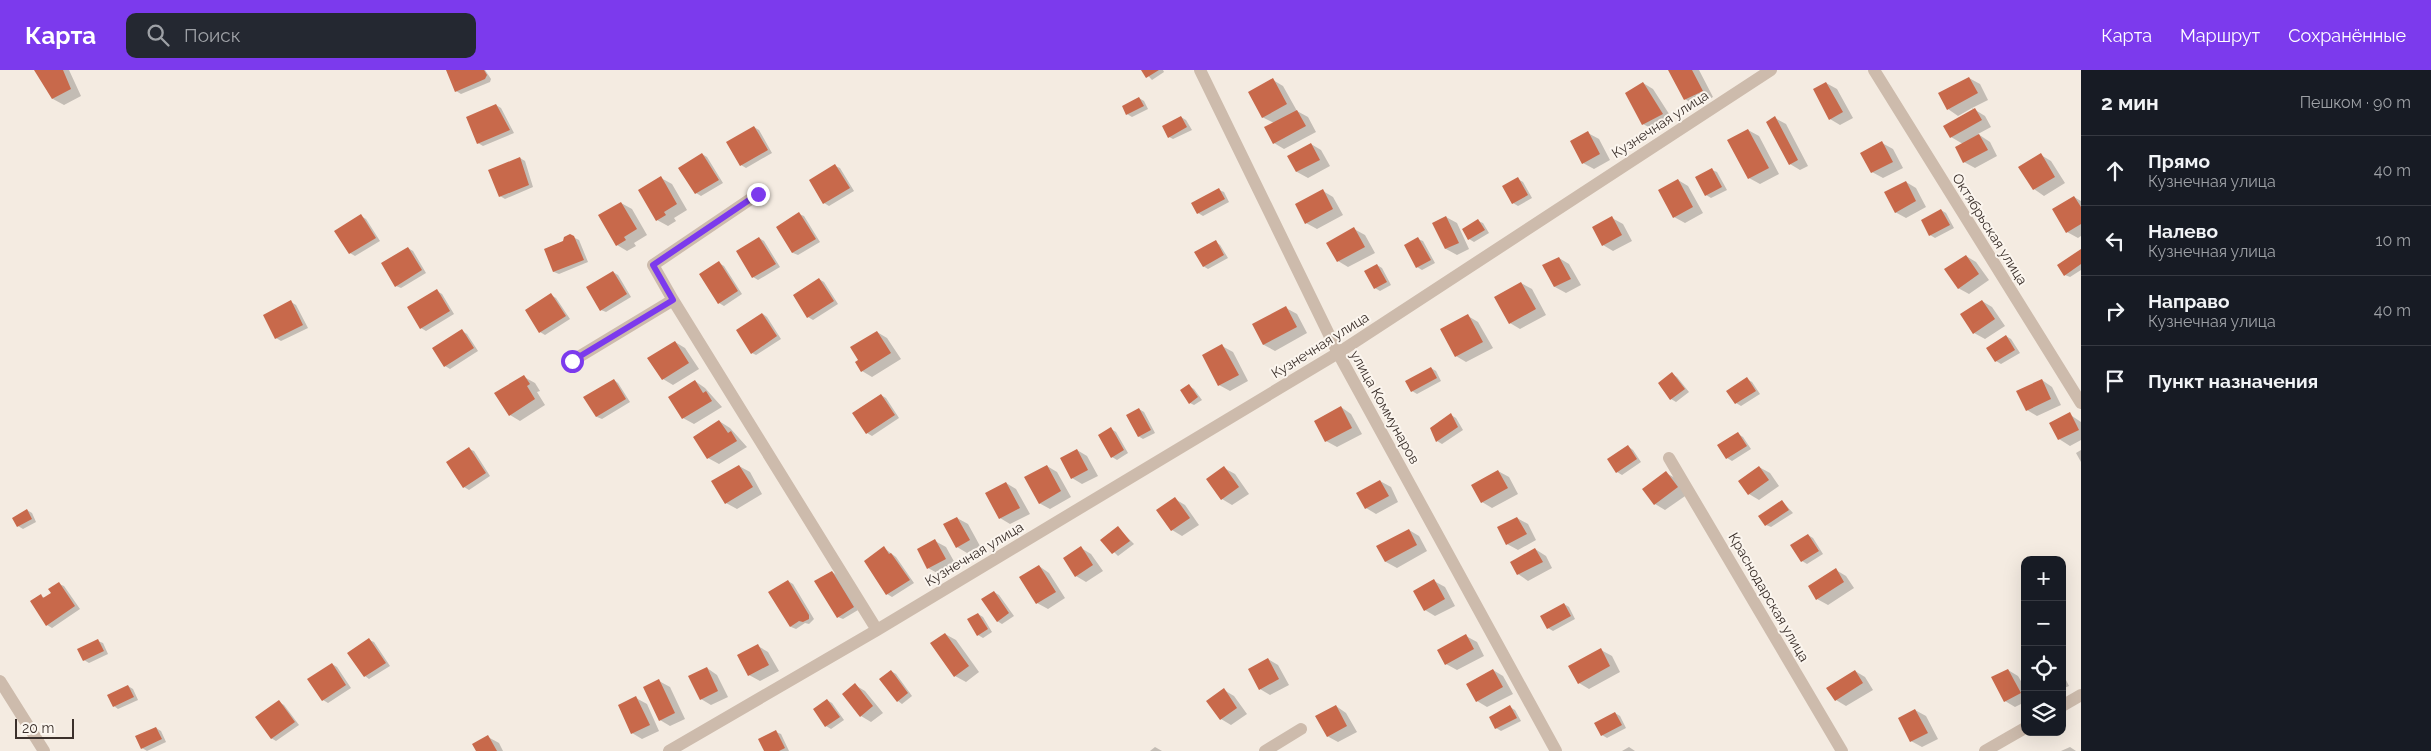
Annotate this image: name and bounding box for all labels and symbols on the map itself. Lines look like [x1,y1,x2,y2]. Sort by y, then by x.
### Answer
street label: Кузнечная улица [1609,87,1711,161]
street label: Октябрьская улица [1949,170,2031,288]
route end [747,183,770,206]
street label: Кузнечная улица [1268,309,1372,381]
street label: улица Коммунаров [1347,347,1423,467]
route start [561,350,584,373]
street label: Кузнечная улица [922,518,1026,590]
street label: Краснодарская улица [1725,530,1813,664]
scale bar [15,716,74,739]

